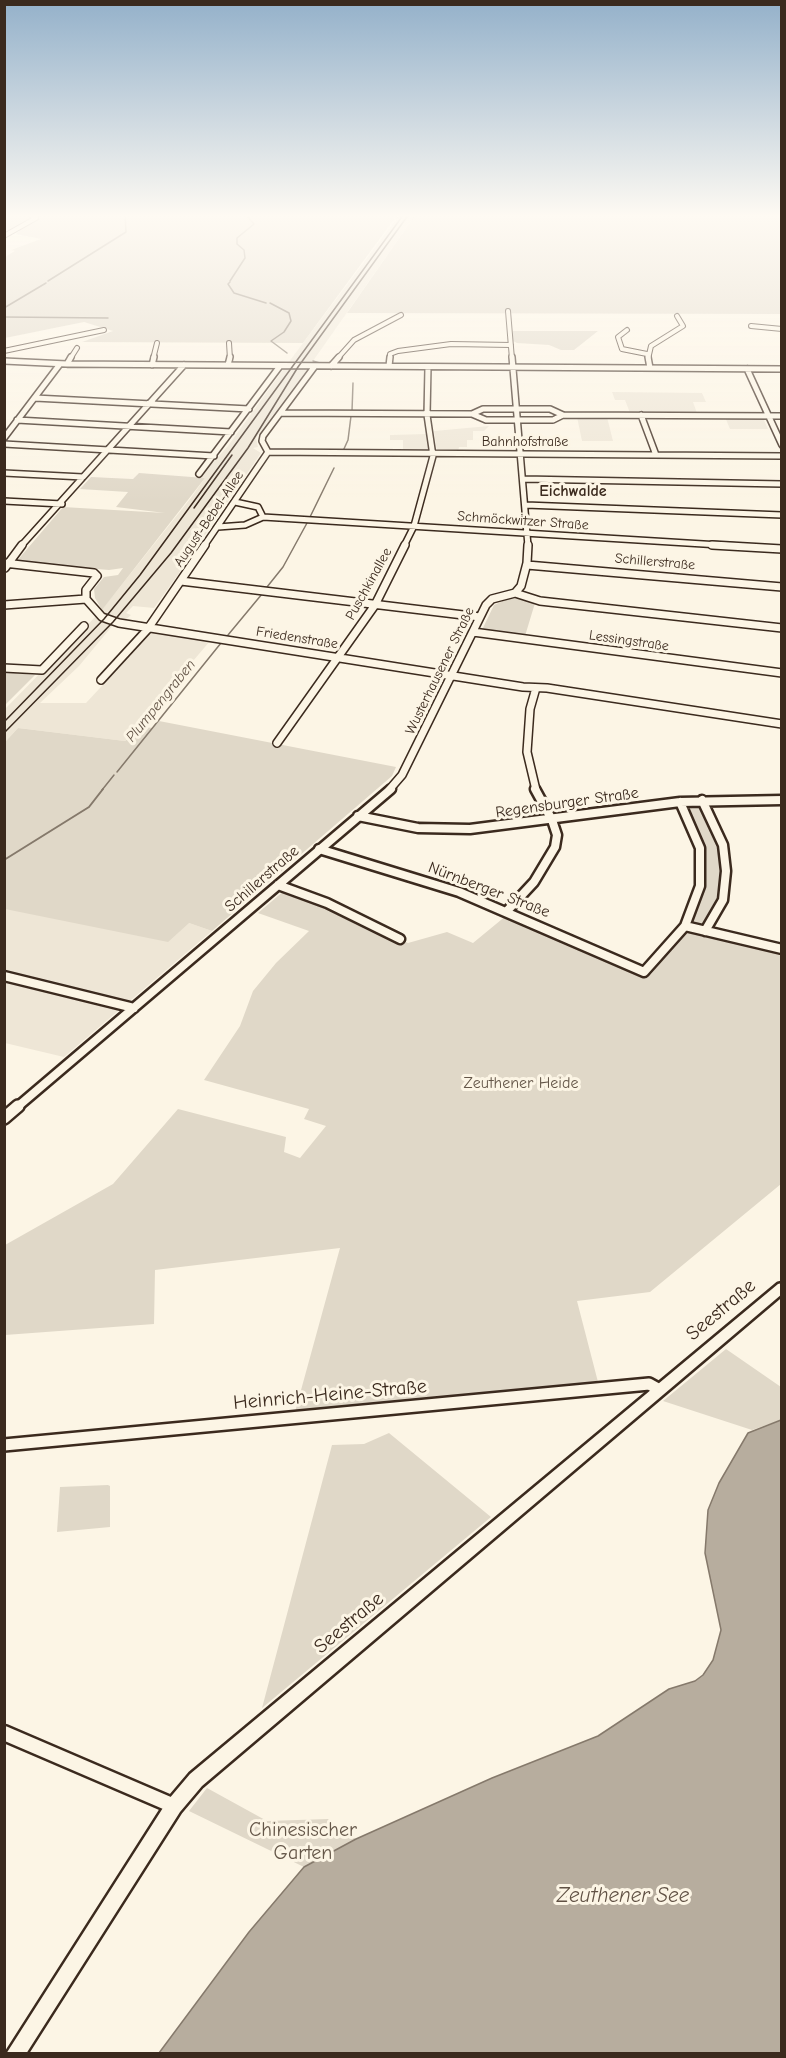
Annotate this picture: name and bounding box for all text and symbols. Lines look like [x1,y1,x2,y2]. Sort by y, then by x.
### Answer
street label: Bahnhofstraße [482,434,568,450]
street label: August-Bebel-Allee [171,468,247,570]
district label: Eichwalde [539,481,607,501]
street label: Schmöckwitzer Straße [457,508,589,534]
street label: Puschkinallee [342,545,396,623]
street label: Schillerstraße [614,550,696,574]
street label: Wusterhausener Straße [402,605,478,737]
street label: Friedenstraße [255,623,339,653]
street label: Lessingstraße [588,627,670,655]
water label: Plumpengraben [122,656,200,746]
street label: Regensburger Straße [494,783,640,823]
street label: Schillerstraße [221,842,303,916]
street label: Nürnberger Straße [425,858,553,922]
park label: Zeuthener Heide [464,1073,578,1093]
street label: Seestraße [681,1274,761,1346]
street label: Heinrich-Heine-Straße [232,1375,428,1415]
street label: Seestraße [309,1587,389,1659]
park label: Chinesischer Garten [249,1818,357,1865]
water label: Zeuthener See [557,1883,689,1909]

